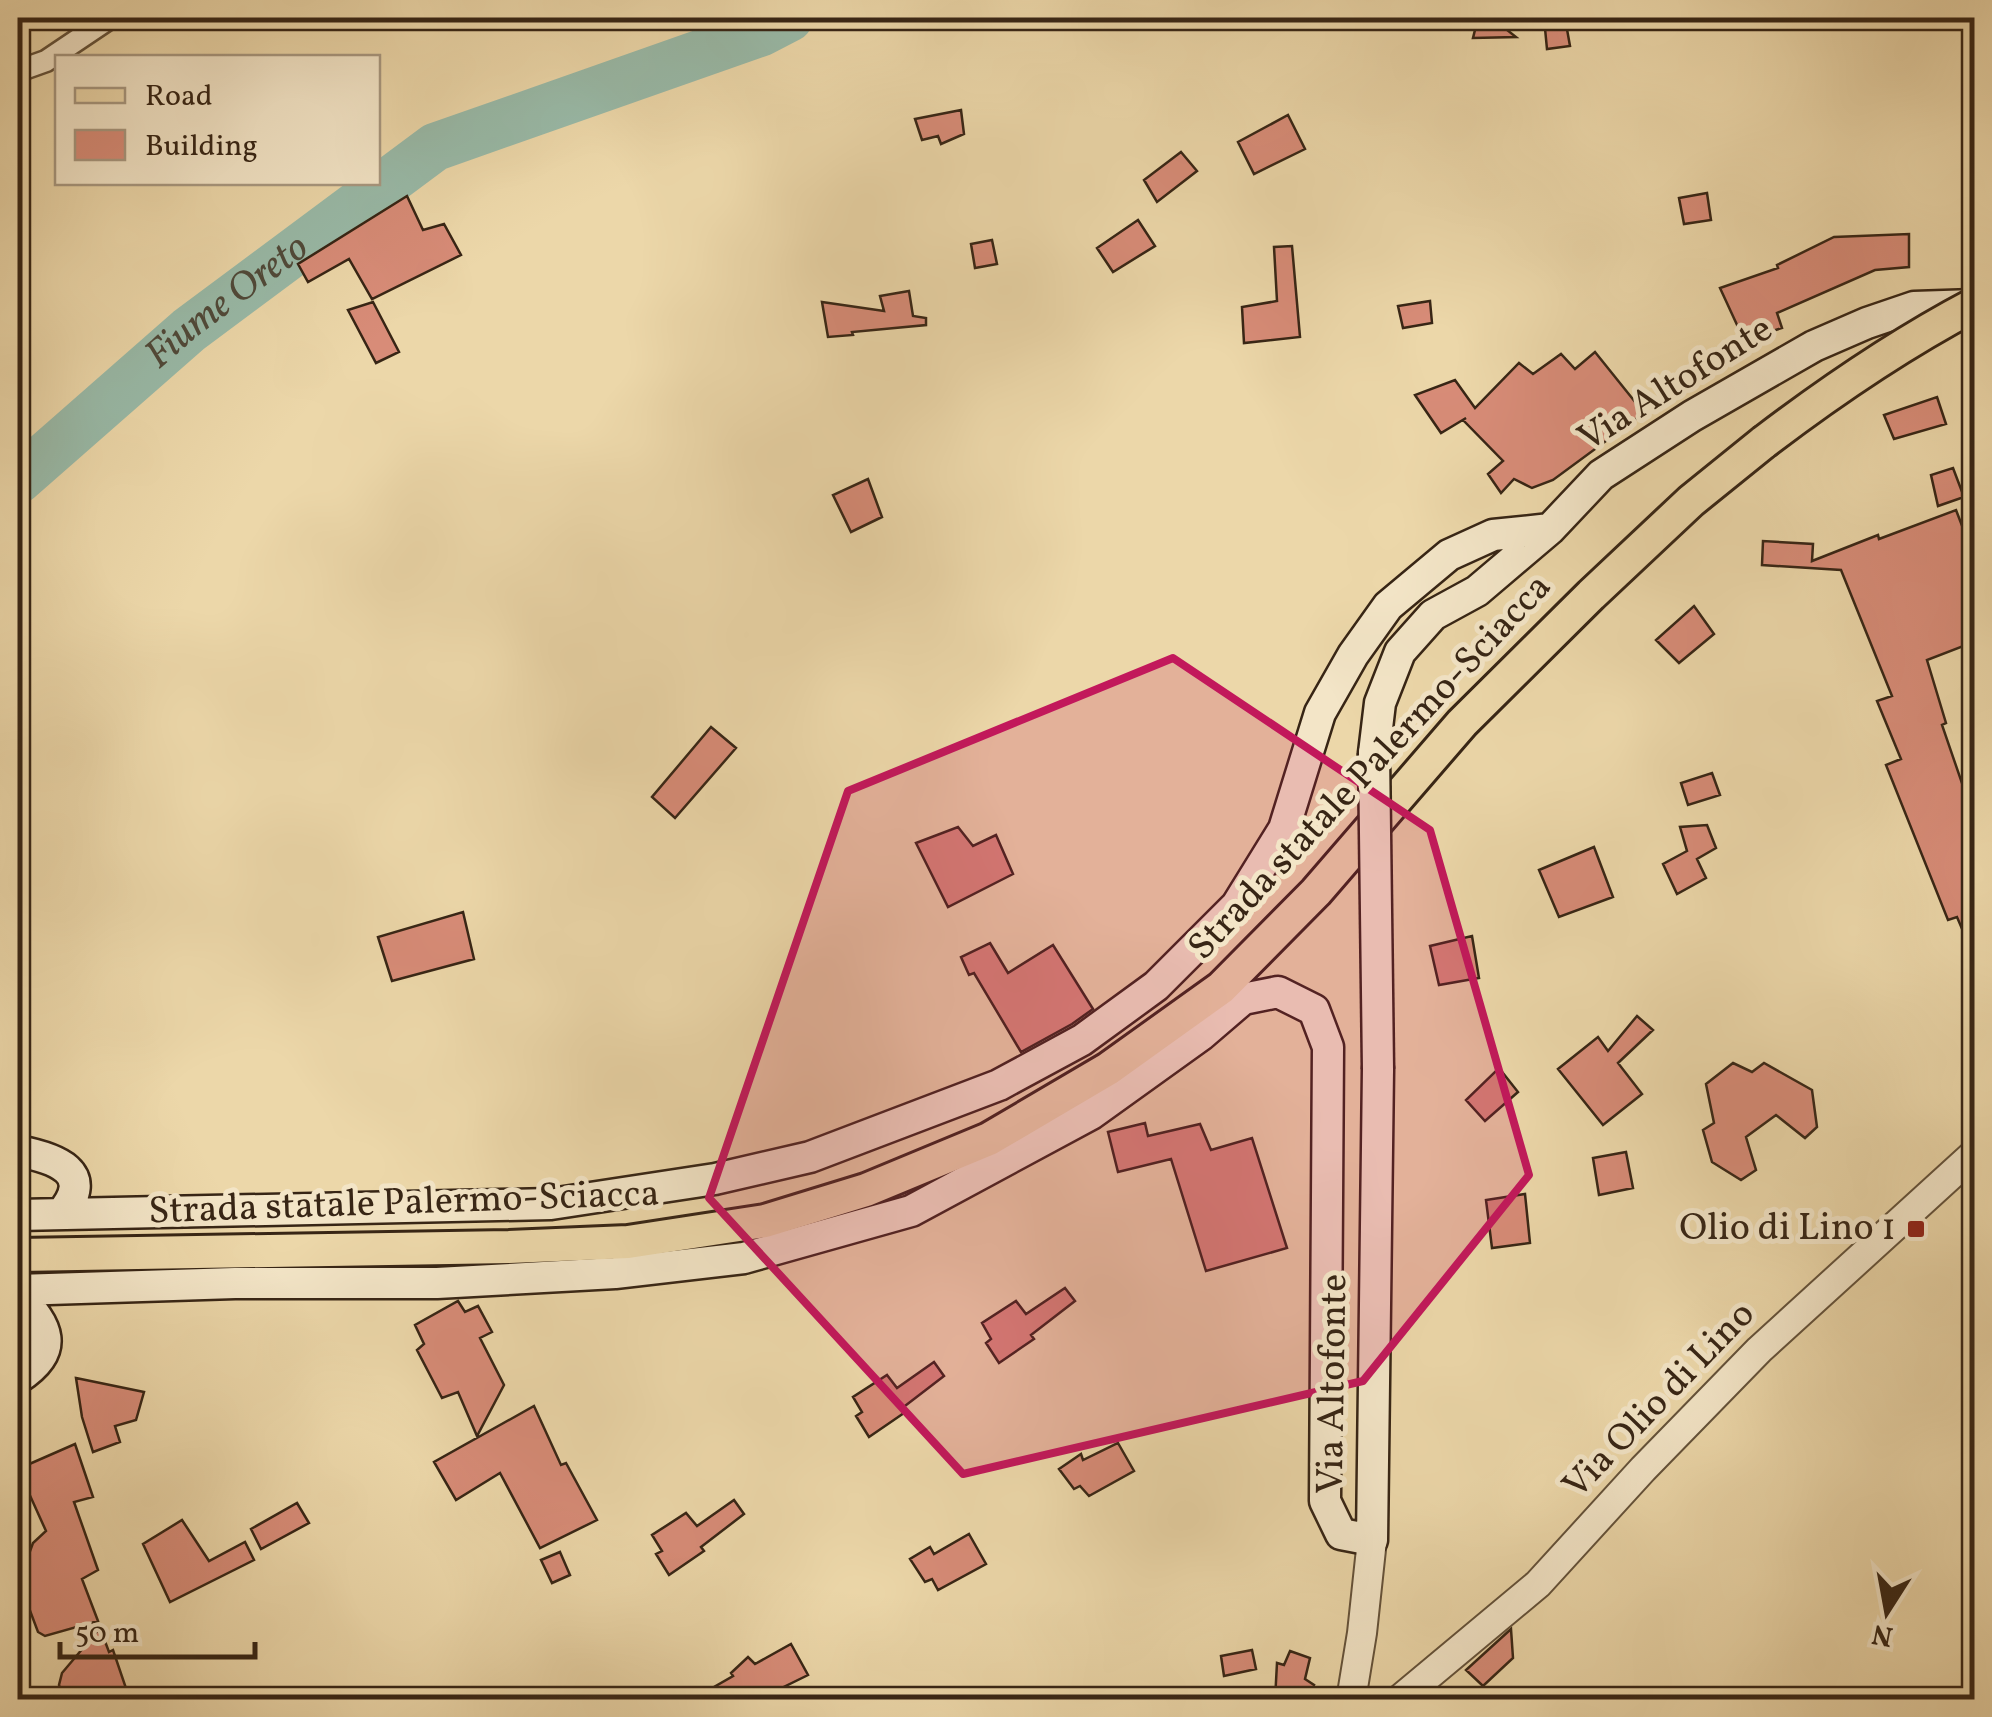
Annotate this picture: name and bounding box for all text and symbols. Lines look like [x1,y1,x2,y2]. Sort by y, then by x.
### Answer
legend [55,55,380,185]
text: Road [145,76,213,118]
text: Building [145,126,258,168]
water label: Fiume Oreto [134,222,321,383]
street label: Via Altofonte [1569,304,1783,466]
street label: Strada statale Palermo-Sciacca [1177,563,1565,973]
street label: Strada statale Palermo-Sciacca [147,1169,661,1239]
place label: Olio di Lino 1 [1679,1203,1896,1256]
marker: Olio di Lino 1 [1905,1218,1927,1240]
street label: Via Altofonte [1306,1273,1362,1495]
street label: Via Olio di Lino [1552,1290,1768,1512]
north arrow [1837,1562,1937,1662]
scale bar [60,1597,255,1659]
text: 50 m [75,1613,139,1655]
text: N [1869,1613,1896,1655]

